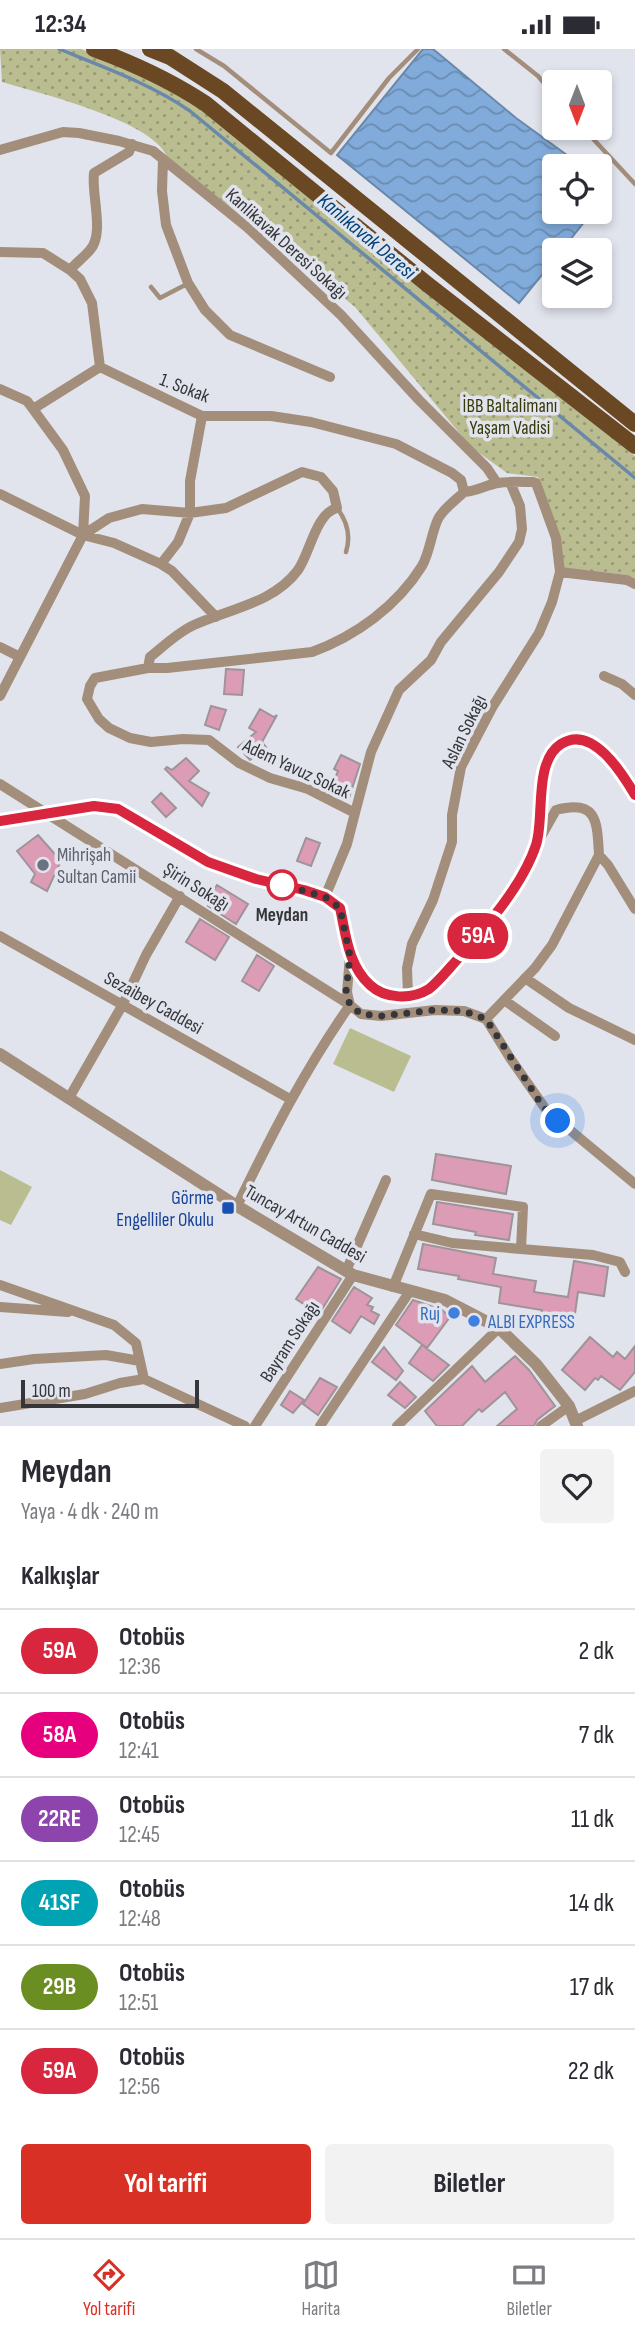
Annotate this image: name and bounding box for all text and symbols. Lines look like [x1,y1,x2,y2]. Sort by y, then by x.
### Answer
text: 12:34 [35,9,86,40]
north arrow [542,70,612,140]
map controls [542,70,612,308]
button: locate [542,154,612,224]
street label: Kanlikavak Deresi Sokağı [221,184,351,305]
water label: Kanlıkavak Deresi [312,188,422,285]
button: layers [542,238,612,308]
street label: 1. Sokak [156,368,213,409]
park label: İBB Baltalimanı Yaşam Vadisi [463,395,557,440]
street label: Aslan Sokağı [436,691,492,773]
street label: Adem Yavuz Sokak [238,734,354,805]
place label: Mihrişah Sultan Camii [57,844,136,889]
marker: Mihrişah Sultan Camii [35,857,51,873]
street label: Şirin Sokağı [159,858,233,917]
marker: Meydan [267,870,297,900]
place label: Meydan [256,904,308,927]
line badge: 59A [438,913,518,959]
text: 59A [461,921,495,950]
street label: Sezaibey Caddesi [100,967,207,1040]
your location [540,1103,575,1138]
street label: Tuncay Artun Caddesi [240,1180,370,1268]
place label: Görme Engelliler Okulu [116,1187,214,1232]
marker: Görme Engelliler Okulu [220,1200,236,1216]
street label: Bayram Sokağı [255,1297,325,1387]
place label: Ruj [420,1303,440,1326]
marker: Ruj [446,1305,462,1321]
place label: ALBI EXPRESS [487,1311,575,1334]
marker: ALBI EXPRESS [466,1313,482,1329]
scale bar [21,1377,200,1409]
text: 100 m [32,1380,71,1403]
button: heart [540,1449,614,1523]
text: Meydan [21,1452,112,1492]
text: Yaya · 4 dk · 240 m [21,1498,159,1526]
text: Kalkışlar [21,1561,100,1592]
text: Otobüs [119,1622,185,1653]
text: 59A [43,1636,76,1665]
text: 2 dk [578,1636,614,1667]
text: 12:36 [119,1653,161,1681]
text: Otobüs [119,1706,185,1737]
text: 58A [43,1720,76,1749]
text: 7 dk [579,1720,614,1751]
text: 12:41 [119,1737,159,1765]
text: Otobüs [119,1790,185,1821]
text: 22RE [38,1804,81,1833]
text: 11 dk [571,1804,614,1835]
text: 12:45 [119,1821,160,1849]
text: Otobüs [119,1874,185,1905]
text: 41SF [39,1888,80,1917]
text: 14 dk [569,1888,614,1919]
text: 12:48 [119,1905,161,1933]
text: Otobüs [119,1958,185,1989]
text: 29B [43,1972,76,2001]
text: 17 dk [570,1972,614,2003]
text: 12:51 [119,1989,158,2017]
text: Otobüs [119,2042,185,2073]
text: 59A [43,2056,76,2085]
text: 22 dk [568,2056,614,2087]
text: 12:56 [119,2073,160,2101]
button: Yol tarifi [21,2144,311,2224]
button: Biletler [325,2144,614,2224]
tab: Yol tarifi [83,2256,135,2321]
tab: Harita [301,2256,340,2321]
tab: Biletler [506,2256,552,2321]

